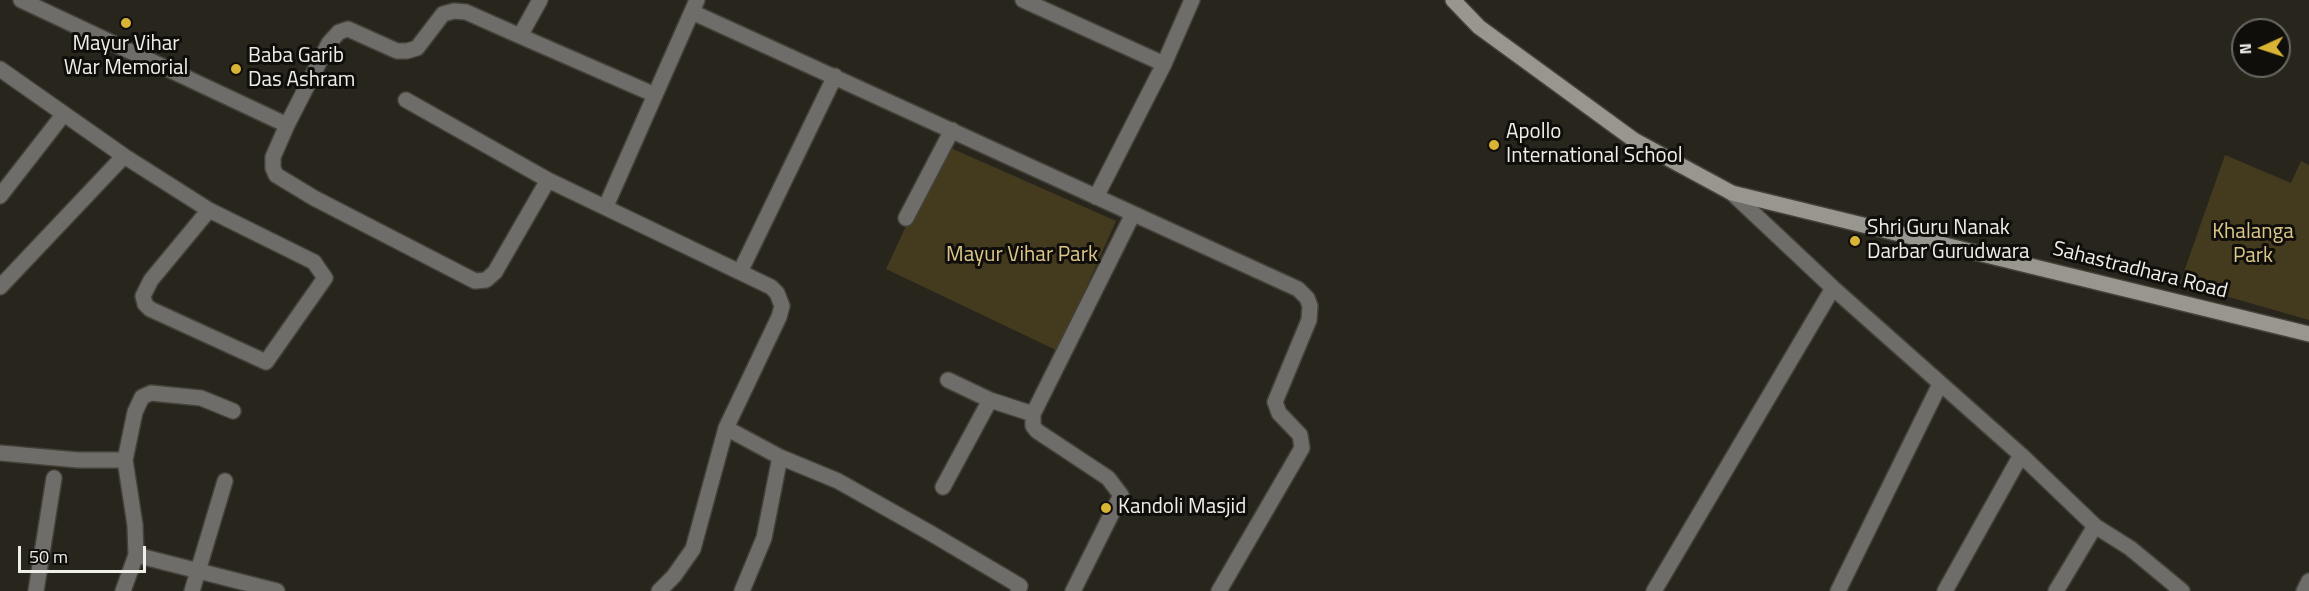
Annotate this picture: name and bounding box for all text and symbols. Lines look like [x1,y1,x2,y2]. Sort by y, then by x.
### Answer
marker: Mayur Vihar War Memorial [119,16,133,30]
north arrow [2231,18,2291,78]
place label: Mayur Vihar War Memorial [64,32,188,82]
text: N [2233,43,2257,55]
place label: Baba Garib Das Ashram [248,44,355,94]
marker: Baba Garib Das Ashram [229,62,243,76]
place label: Apollo International School [1506,120,1683,170]
marker: Apollo International School [1487,138,1501,152]
place label: Shri Guru Nanak Darbar Gurudwara [1867,216,2030,266]
park label: Khalanga Park [2212,220,2294,270]
marker: Shri Guru Nanak Darbar Gurudwara [1848,234,1862,248]
street label: Sahastradhara Road [2050,237,2230,305]
park label: Mayur Vihar Park [946,243,1098,269]
place label: Kandoli Masjid [1118,495,1246,521]
marker: Kandoli Masjid [1099,501,1113,515]
scale bar [21,534,148,572]
text: 50 m [29,543,68,570]

